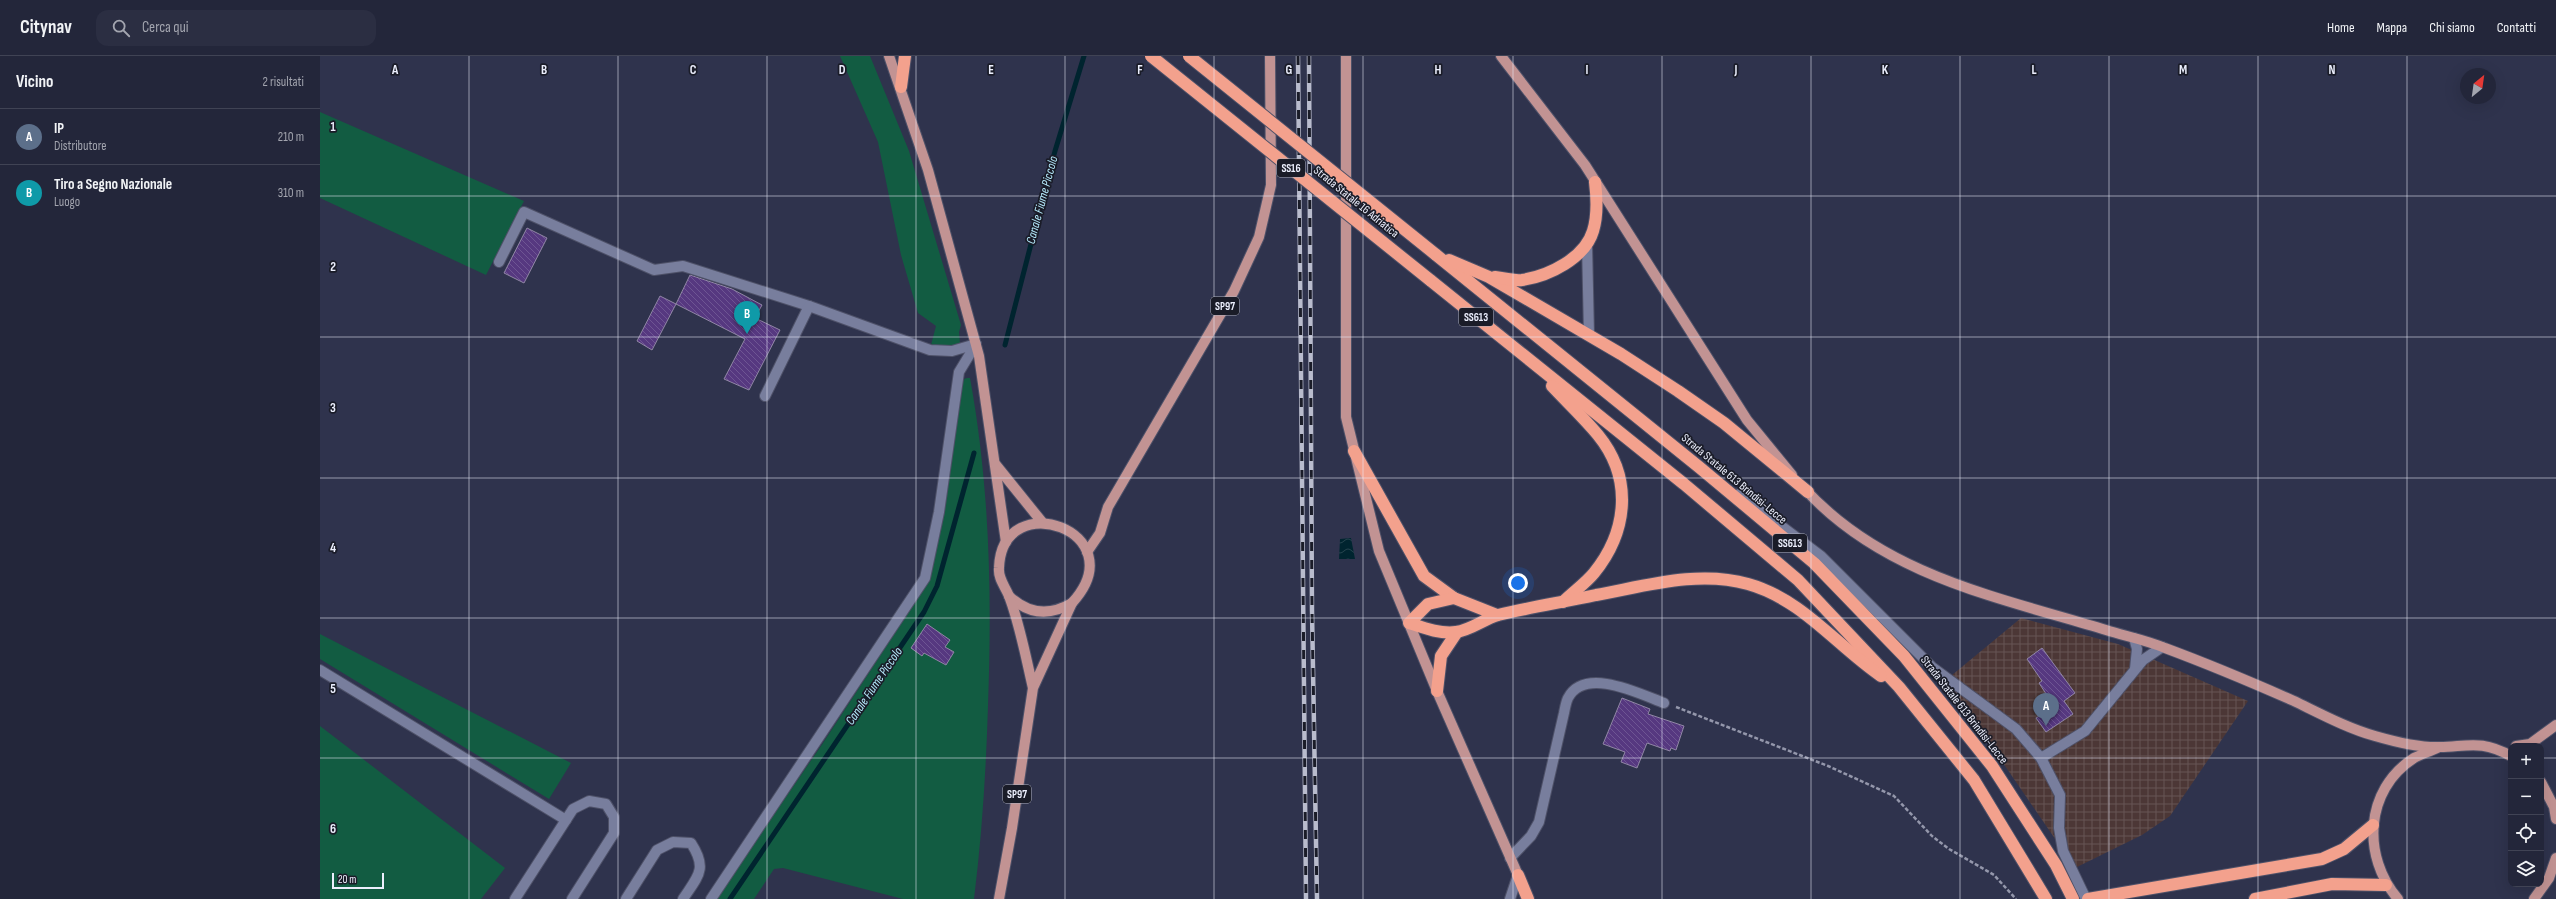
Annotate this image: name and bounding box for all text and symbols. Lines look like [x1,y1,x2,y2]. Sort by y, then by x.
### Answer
search box [96,10,376,46]
text: Citynav [20,16,72,39]
icon: search [110,17,132,39]
text: Cerca qui [142,18,189,37]
text: Home [2327,19,2355,36]
text: Mappa [2377,19,2407,36]
text: Chi siamo [2429,19,2475,36]
text: Contatti [2497,19,2536,36]
text: A [391,62,399,78]
text: B [541,62,547,78]
text: C [690,62,697,78]
text: D [839,62,846,78]
text: E [988,62,994,78]
text: F [1137,62,1143,78]
text: G [1286,62,1293,78]
text: H [1435,62,1442,78]
text: I [1586,62,1589,78]
text: J [1734,62,1738,78]
text: K [1882,62,1889,78]
text: L [2031,62,2037,78]
text: M [2179,62,2187,78]
text: N [2329,62,2336,78]
north arrow [2460,68,2496,104]
text: Vicino [16,72,53,92]
text: 2 risultati [263,74,304,90]
text: IP [54,119,64,138]
text: 1 [330,119,336,135]
text: A [26,129,32,145]
text: 210 m [278,129,304,145]
text: Distributore [54,138,106,154]
water label: Canale Fiume Piccolo [1023,154,1062,246]
road number: SS16 [1277,159,1305,177]
street label: Strada Statale 16 Adriatica [1310,163,1402,241]
text: Tiro a Segno Nazionale [54,175,172,194]
text: B [26,185,32,201]
text: 310 m [278,185,304,201]
text: Luogo [54,194,80,210]
text: 2 [330,259,336,275]
road number: SP97 [1211,297,1239,315]
pin: B [734,301,760,334]
road number: SS613 [1459,308,1493,326]
text: 3 [330,400,336,416]
street label: Strada Statale 613 Brindisi-Lecce [1678,431,1790,528]
road number: SS613 [1773,534,1807,552]
text: 4 [330,540,336,556]
your location [1508,573,1528,593]
water label: Canale Fiume Piccolo [842,643,906,728]
street label: Strada Statale 613 Brindisi-Lecce [1917,653,2011,767]
text: 5 [330,681,336,697]
pin: A [2033,693,2059,726]
map controls [2508,743,2544,887]
button: + [2508,743,2544,779]
button: − [2508,779,2544,815]
road number: SP97 [1003,785,1031,803]
button: locate [2508,815,2544,851]
text: 6 [330,821,336,837]
button: layers [2508,851,2544,887]
scale bar [332,871,384,890]
text: 20 m [338,873,356,886]

